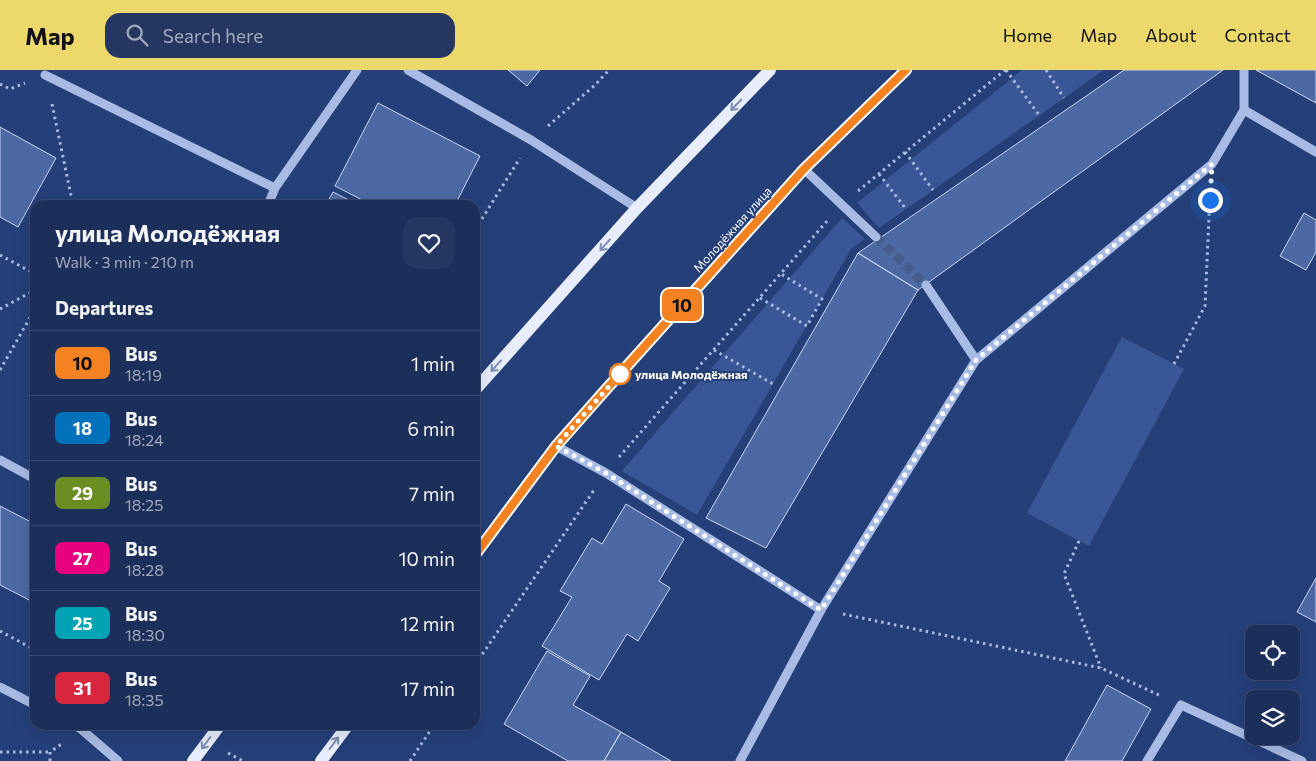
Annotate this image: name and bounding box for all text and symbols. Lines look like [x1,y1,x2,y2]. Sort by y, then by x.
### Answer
search box [105,13,455,58]
text: Map [25,21,75,50]
icon: search [123,21,151,49]
text: Search here [163,24,263,47]
text: Home [1003,24,1052,46]
text: Map [1080,24,1117,46]
text: About [1145,24,1197,46]
text: Contact [1225,24,1291,46]
one-way arrow [730,99,742,111]
street label: Молодёжная улица [690,183,774,275]
your location [1198,188,1223,213]
button: heart [403,217,455,269]
text: улица Молодёжная [55,218,280,247]
one-way arrow [599,238,611,251]
text: Walk · 3 min · 210 m [55,252,194,271]
line badge: 10 [660,289,704,321]
text: 10 [672,294,692,316]
text: Departures [55,296,153,319]
text: Bus [125,342,157,365]
text: 10 [72,352,93,374]
text: 1 min [411,352,455,375]
one-way arrow [491,359,502,372]
marker: улица Молодёжная [609,363,631,385]
text: 18:19 [125,365,162,384]
place label: улица Молодёжная [635,367,748,381]
text: Bus [125,407,157,430]
text: 18 [73,417,92,439]
text: 6 min [407,417,455,440]
text: 18:24 [125,430,164,449]
text: Bus [125,472,157,495]
text: 29 [72,482,93,504]
text: 7 min [409,482,455,505]
text: 18:25 [125,495,163,514]
text: Bus [125,537,157,560]
text: 27 [72,547,93,569]
text: 10 min [398,547,455,570]
text: 18:28 [125,560,164,579]
text: Bus [125,602,157,625]
text: 25 [72,612,93,634]
text: 12 min [400,612,455,635]
text: 18:30 [125,625,165,644]
map controls [1245,625,1300,745]
button: locate [1245,625,1300,680]
text: Bus [125,667,157,690]
text: 31 [73,677,92,699]
text: 17 min [401,677,455,700]
text: 18:35 [125,690,164,709]
button: layers [1245,690,1300,745]
one-way arrow [201,736,211,750]
one-way arrow [329,737,340,750]

